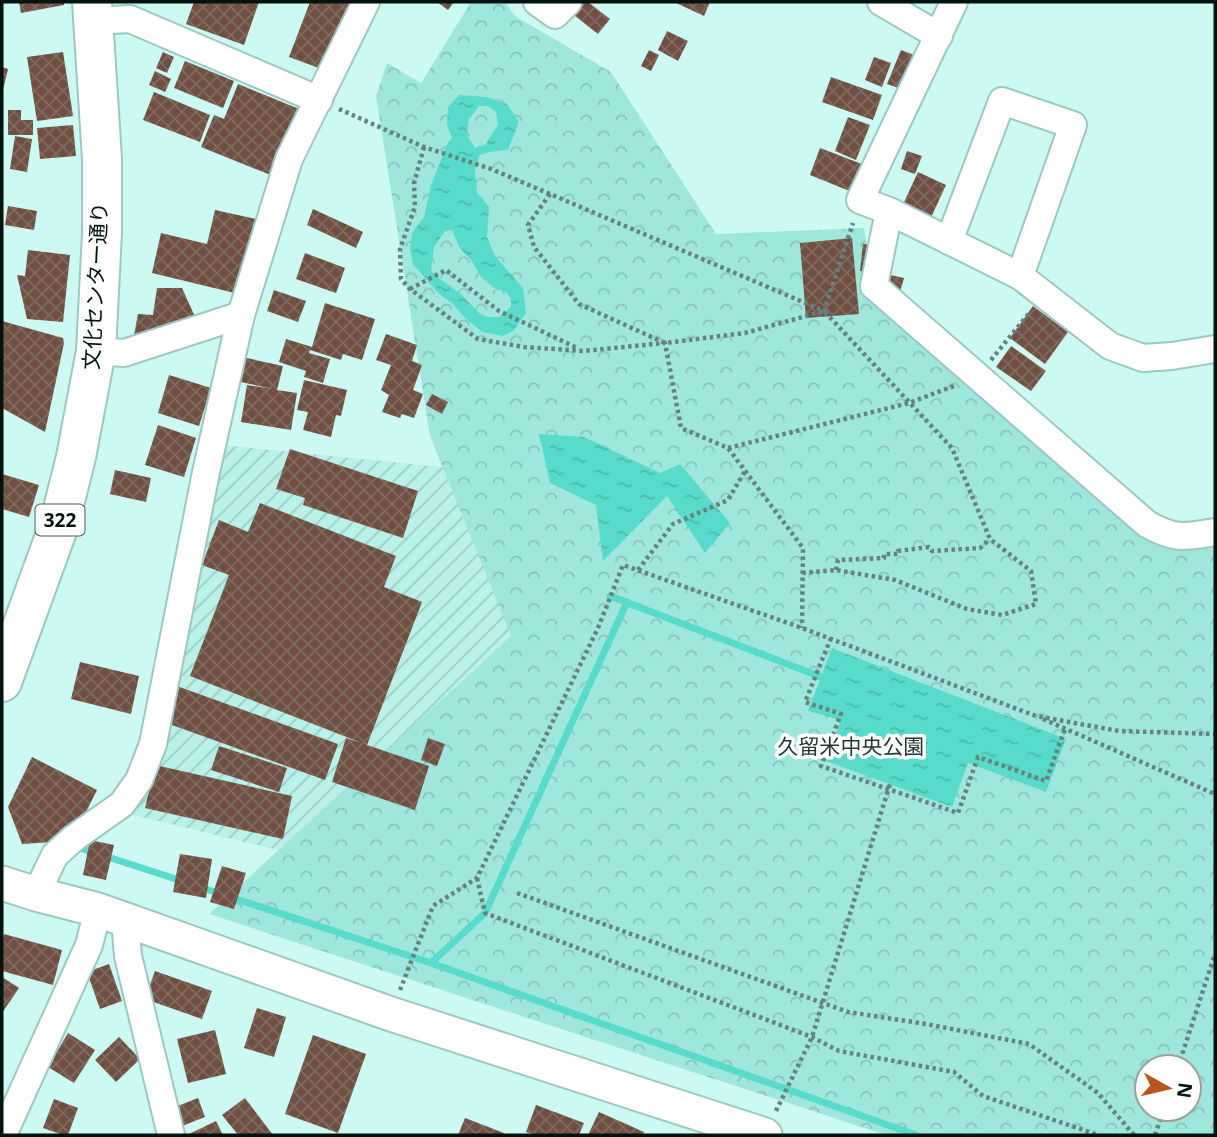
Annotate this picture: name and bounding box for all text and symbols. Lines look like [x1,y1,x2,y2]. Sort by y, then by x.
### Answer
street label: 文化センター通り [77,201,113,371]
road number: 322 [36,505,84,536]
park label: 久留米中央公園 [778,732,925,760]
north arrow [1133,1053,1203,1123]
text: N [1171,1081,1199,1100]

